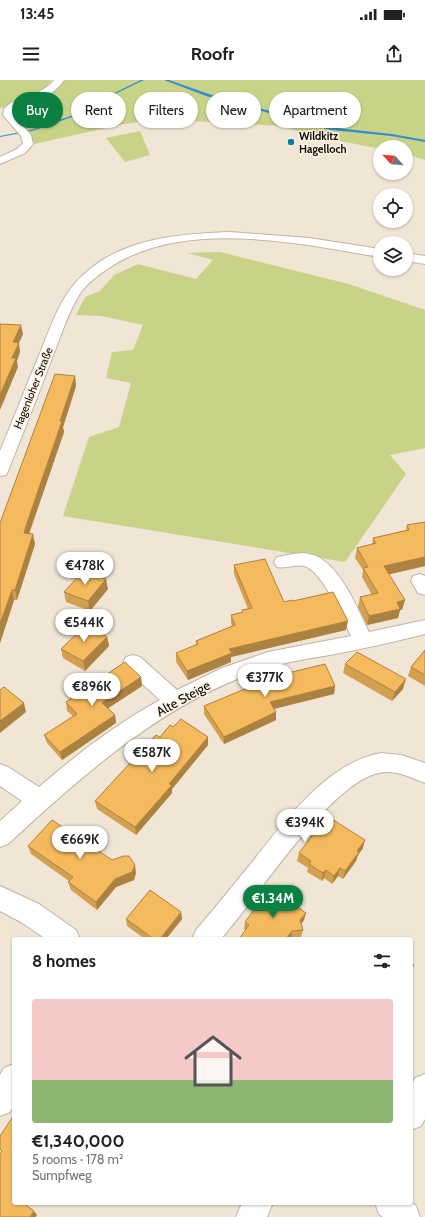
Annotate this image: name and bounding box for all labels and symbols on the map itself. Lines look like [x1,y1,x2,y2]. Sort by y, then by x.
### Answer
place label: Wildkitz Hagelloch [299,129,347,156]
marker: Wildkitz Hagelloch [286,137,296,147]
north arrow [373,140,413,180]
street label: Hagenloher Straße [10,345,56,431]
pin: €478K [57,552,113,586]
pin: €544K [56,609,112,643]
pin: €377K [237,664,293,698]
pin: €896K [64,673,120,707]
street label: Alte Steige [153,677,213,719]
pin: €587K [124,739,180,773]
pin: €394K [277,809,333,843]
pin: €669K [52,826,108,860]
pin: €1.34M [240,885,306,919]

